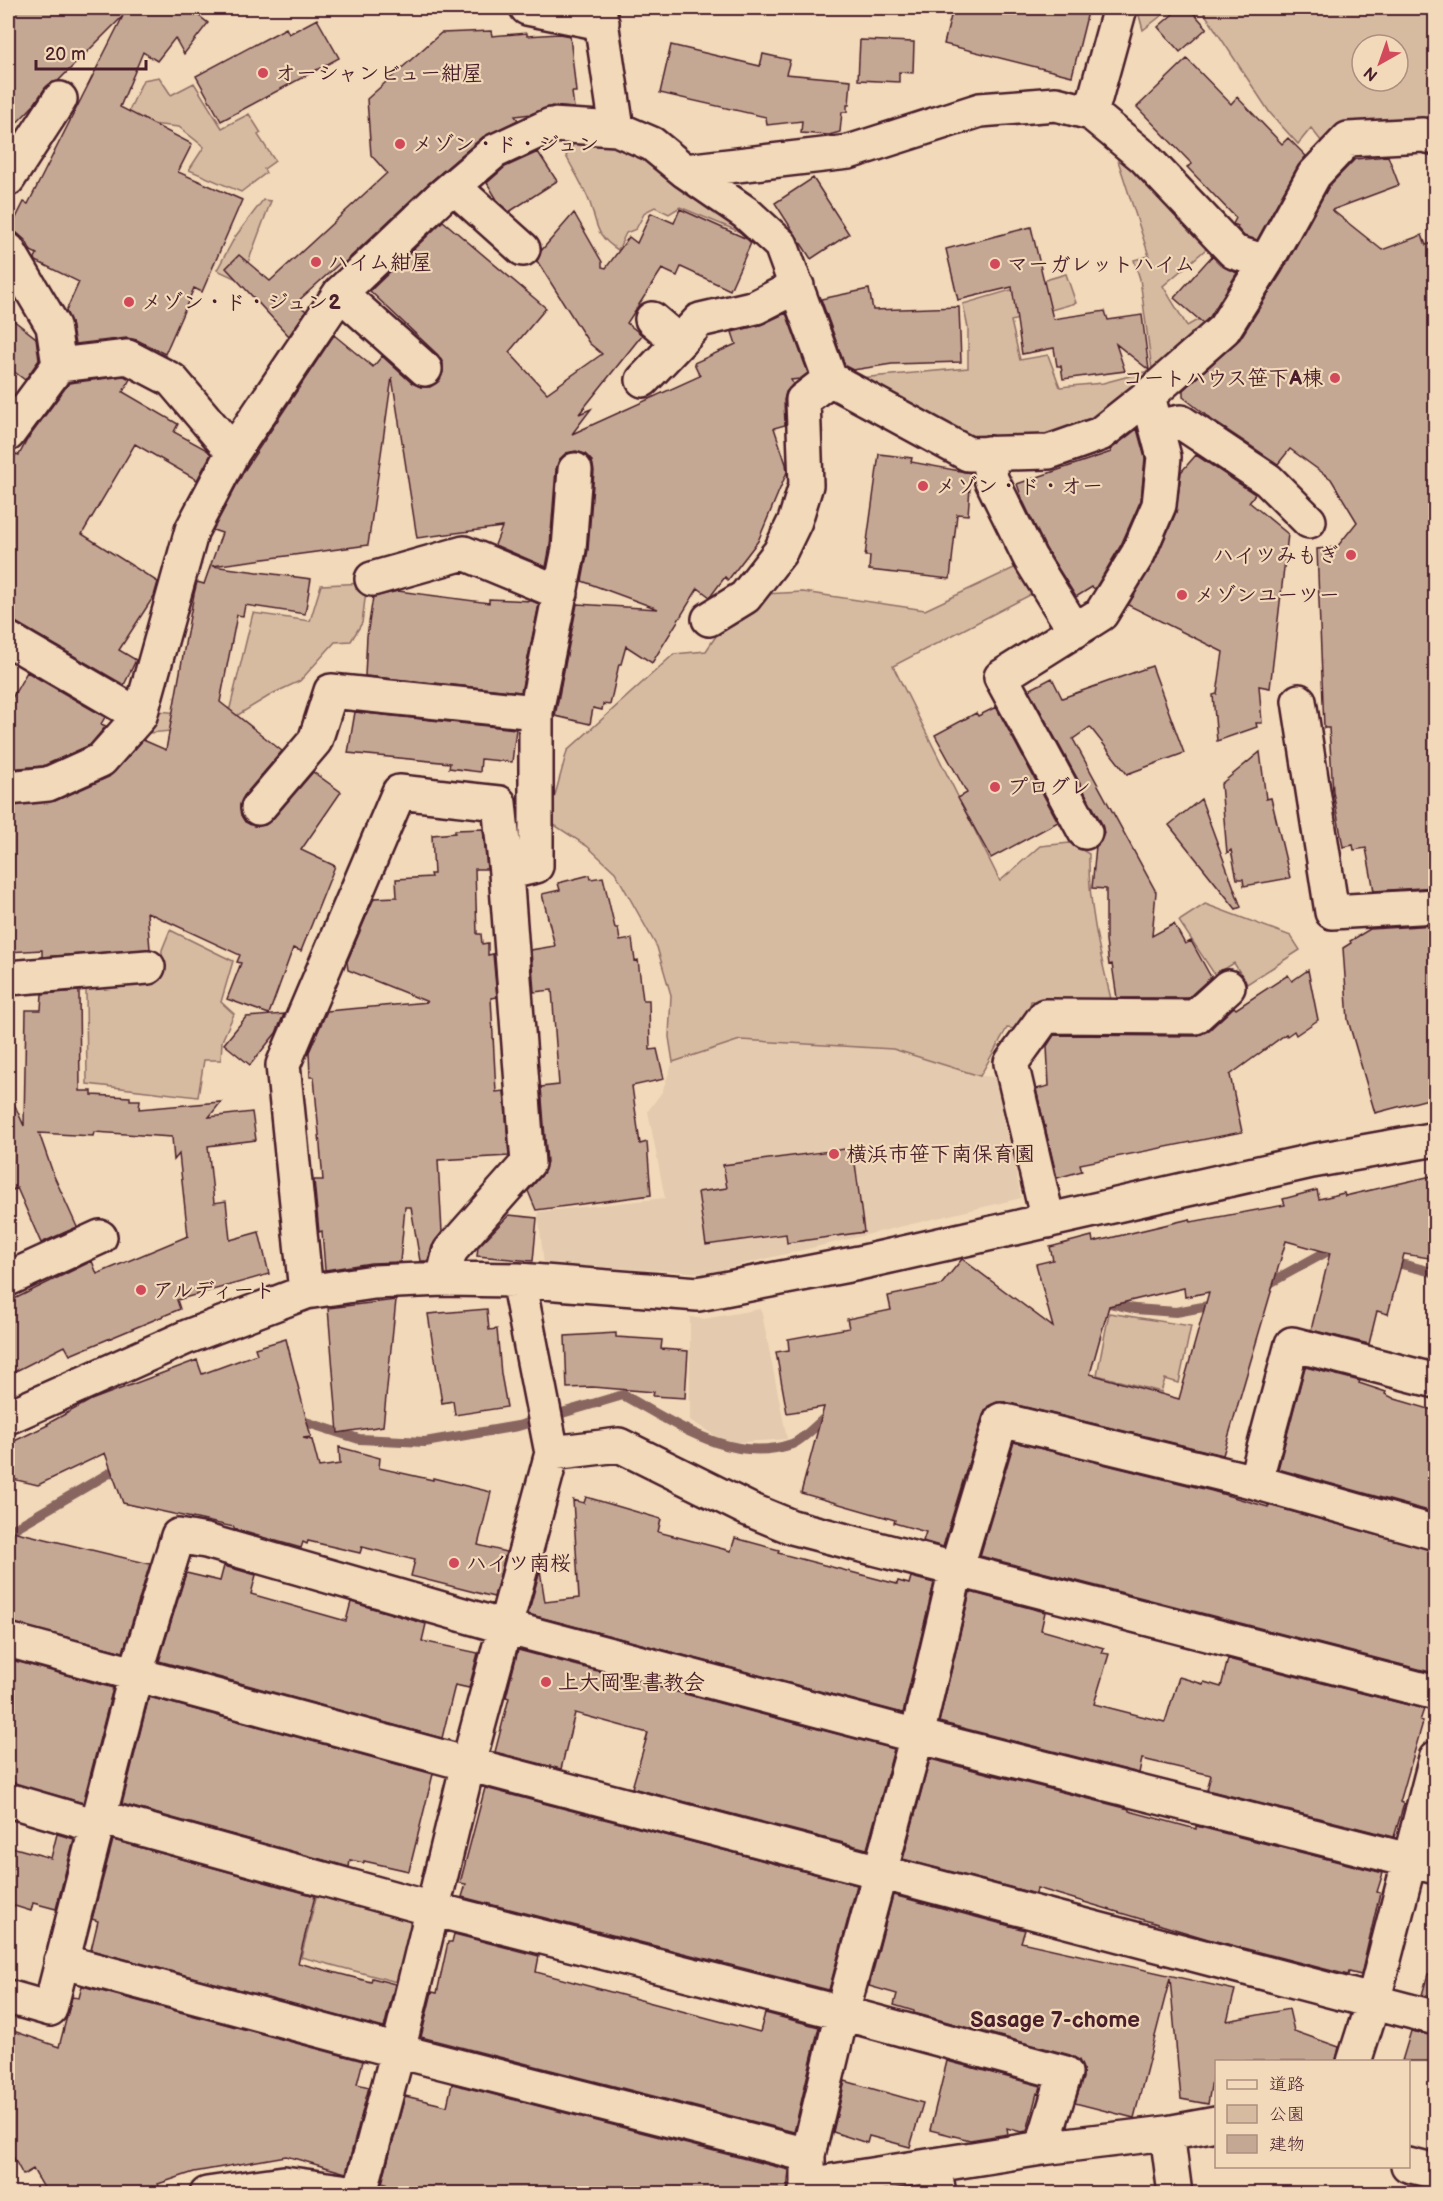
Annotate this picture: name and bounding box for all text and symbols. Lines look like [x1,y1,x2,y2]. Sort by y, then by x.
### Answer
scale bar [36,33,146,71]
north arrow [1350,33,1410,93]
text: 20 m [45,44,86,65]
place label: オーシャンビュー紺屋 [275,61,483,86]
text: N [1361,62,1382,84]
marker: オーシャンビュー紺屋 [256,66,270,80]
place label: メゾン・ド・ジュン [412,132,599,157]
marker: メゾン・ド・ジュン [393,137,407,151]
place label: ハイム紺屋 [328,250,432,275]
place label: マーガレットハイム [1007,252,1196,277]
marker: ハイム紺屋 [309,255,323,269]
marker: マーガレットハイム [988,257,1002,271]
place label: メゾン・ド・ジュン2 [141,290,341,315]
marker: メゾン・ド・ジュン2 [122,295,136,309]
place label: コートハウス笹下A棟 [1122,366,1323,391]
marker: コートハウス笹下A棟 [1328,371,1342,385]
place label: メゾン・ド・オー [935,474,1103,499]
marker: メゾン・ド・オー [916,479,930,493]
place label: ハイツみもぎ [1213,543,1339,568]
marker: ハイツみもぎ [1344,548,1358,562]
place label: メゾンユーツー [1194,583,1340,608]
marker: メゾンユーツー [1175,588,1189,602]
place label: プログレ [1007,775,1091,800]
marker: プログレ [988,780,1002,794]
place label: 横浜市笹下南保育園 [846,1142,1035,1167]
marker: 横浜市笹下南保育園 [827,1147,841,1161]
place label: アルディート [153,1278,275,1303]
marker: アルディート [134,1283,148,1297]
place label: ハイツ南桜 [466,1551,571,1576]
marker: ハイツ南桜 [447,1556,461,1570]
place label: 上大岡聖書教会 [558,1670,705,1695]
marker: 上大岡聖書教会 [539,1675,553,1689]
district label: Sasage 7-chome [970,2007,1140,2034]
legend [1215,2060,1410,2168]
text: 道路 [1269,2074,1305,2095]
text: 公園 [1269,2104,1305,2125]
text: 建物 [1269,2134,1305,2155]

